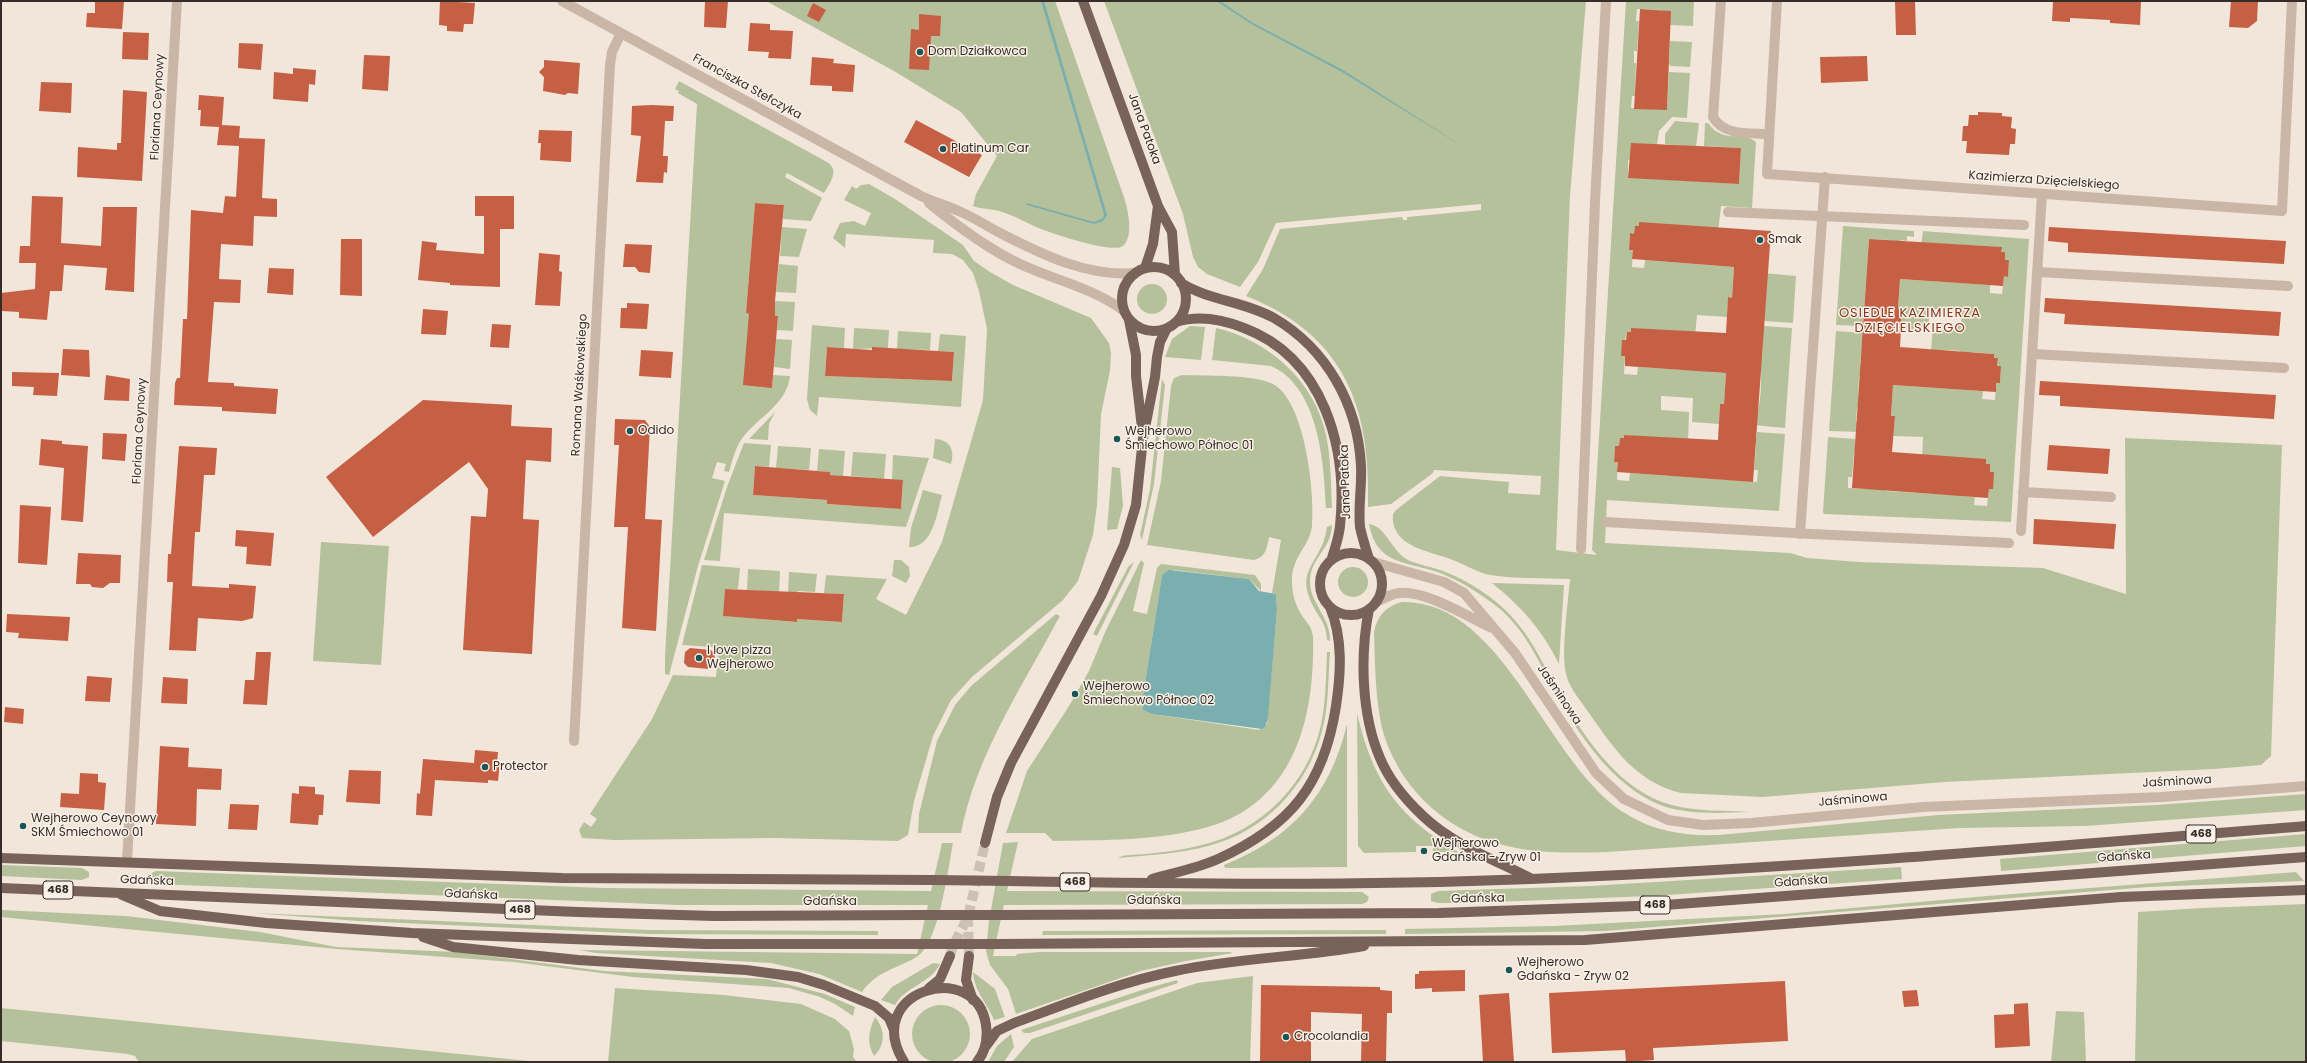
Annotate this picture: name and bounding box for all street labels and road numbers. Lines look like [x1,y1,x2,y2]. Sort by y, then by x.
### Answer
street label: Franciszka Stefczyka [690,51,804,123]
street label: Floriana Ceynowy [148,53,168,161]
street label: Jana Patoka [1124,91,1164,167]
street label: Kazimierza Dzięcielskiego [1968,169,2120,193]
street label: Romana Waśkowskiego [569,313,591,457]
street label: Floriana Ceynowy [130,377,150,485]
street label: Jana Patoka [1337,444,1355,520]
street label: Jaśminowa [1534,662,1584,728]
street label: Jaśminowa [2142,773,2212,791]
street label: Jaśminowa [1818,790,1888,810]
road number: 468 [2186,825,2216,843]
street label: Gdańska [2097,848,2151,866]
street label: Gdańska [120,873,174,889]
road number: 468 [1060,873,1090,891]
street label: Gdańska [1774,873,1828,891]
road number: 468 [43,881,73,899]
street label: Gdańska [444,887,498,903]
street label: Gdańska [1451,891,1505,907]
street label: Gdańska [1127,894,1181,908]
street label: Gdańska [803,895,857,909]
road number: 468 [1640,896,1670,914]
road number: 468 [505,901,535,919]

